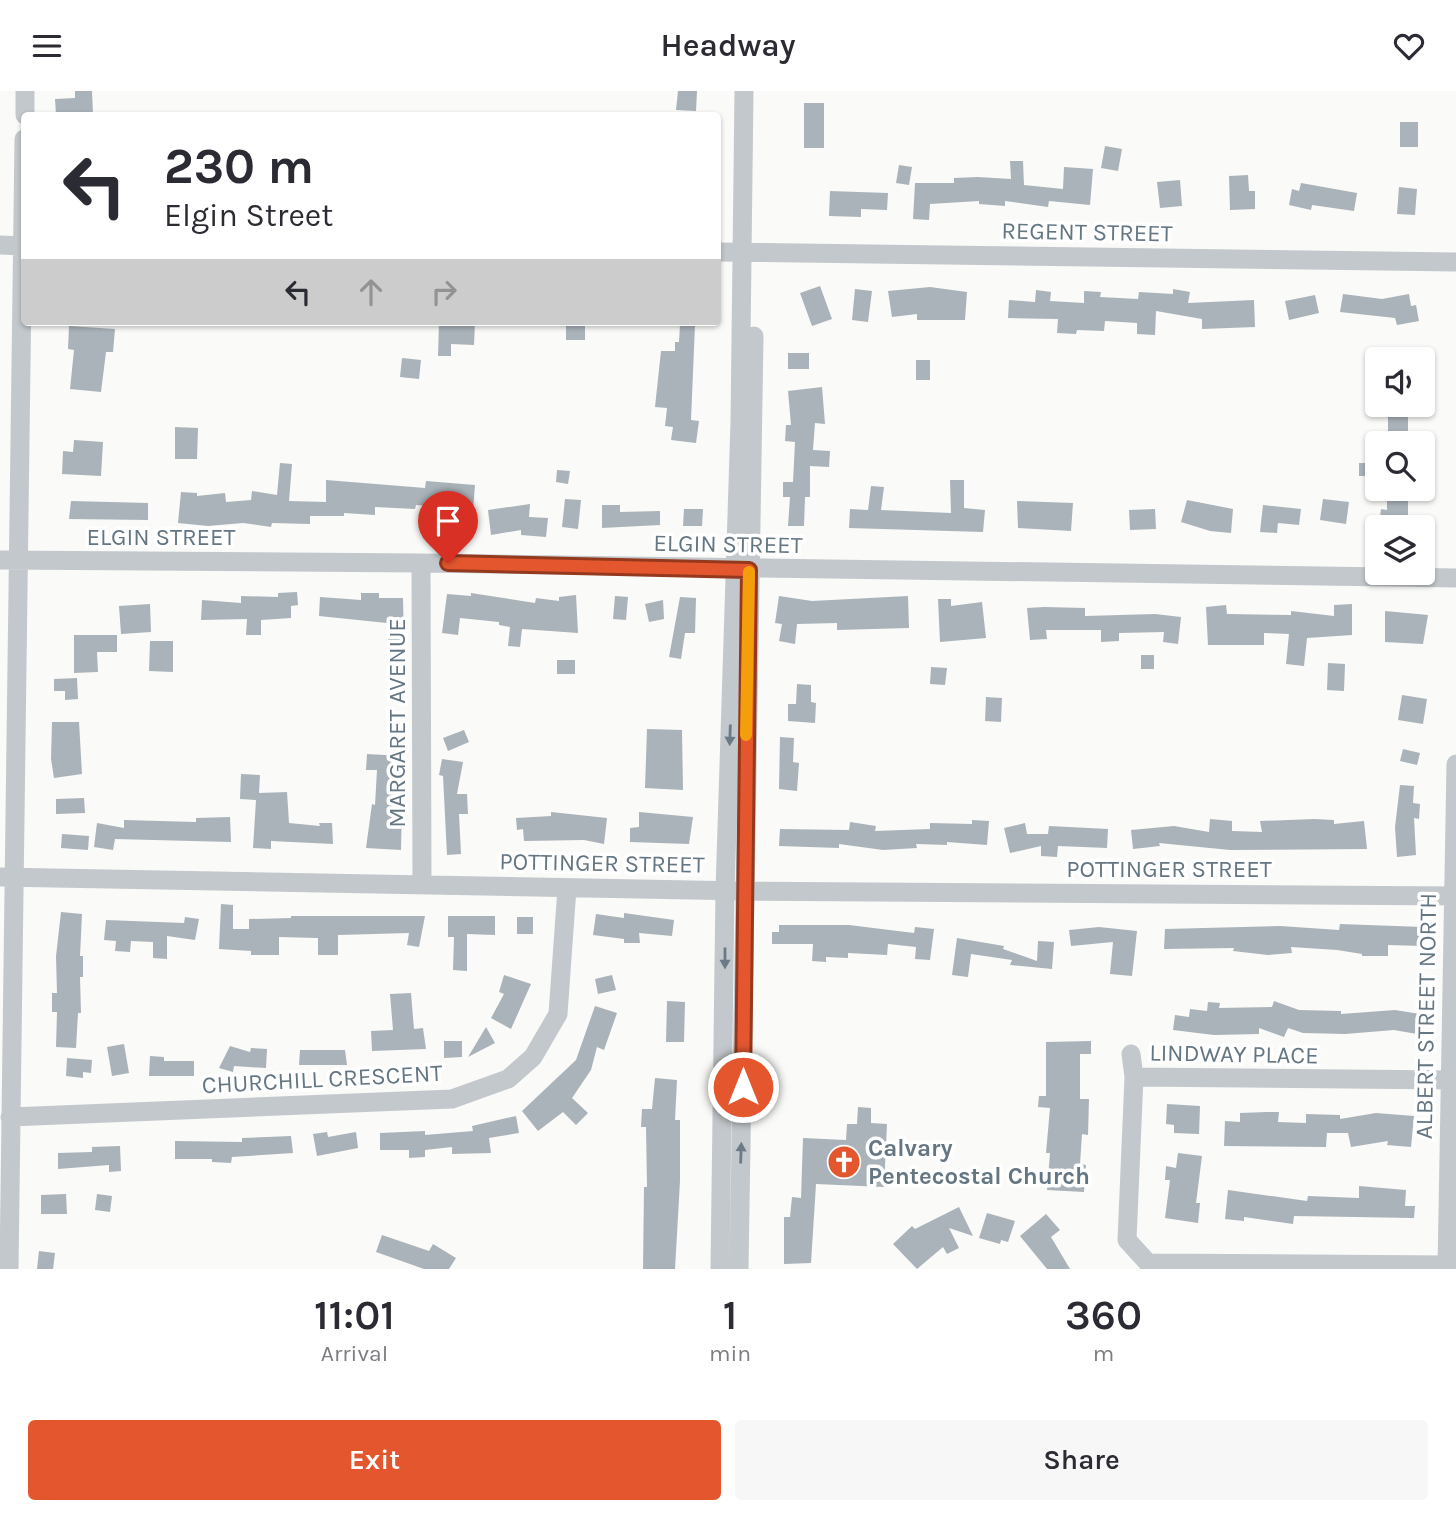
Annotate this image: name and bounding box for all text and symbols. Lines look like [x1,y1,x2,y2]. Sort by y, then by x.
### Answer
icon: menu [28,27,66,65]
text: Headway [660,27,796,64]
icon: heart [1390,27,1428,65]
text: 230 m [164,138,314,195]
icon: left [49,140,140,231]
text: Elgin Street [164,197,333,234]
street label: REGENT STREET [1001,217,1173,247]
icon: left [279,273,317,311]
icon: ahead [352,273,390,311]
icon: right [425,273,463,311]
map controls [1365,347,1435,585]
button: sound [1365,347,1435,417]
button: search [1365,431,1435,501]
pin [418,491,478,563]
icon: arrive [429,502,467,540]
button: layers [1365,515,1435,585]
street label: ELGIN STREET [86,523,236,551]
street label: ELGIN STREET [653,529,803,559]
street label: MARGARET AVENUE [383,618,411,828]
one-way arrow [724,724,736,746]
street label: POTTINGER STREET [499,847,705,879]
street label: POTTINGER STREET [1066,855,1272,883]
street label: ALBERT STREET NORTH [1410,893,1442,1139]
one-way arrow [719,948,731,970]
street label: LINDWAY PLACE [1149,1039,1319,1069]
position arrow [706,1050,780,1124]
street label: CHURCHILL CRESCENT [201,1059,443,1099]
place label: Calvary Pentecostal Church [868,1134,1090,1190]
one-way arrow [735,1142,746,1164]
church icon: Calvary Pentecostal Church [825,1143,863,1181]
text: 11:01 [314,1290,395,1340]
text: 1 [723,1290,737,1340]
text: 360 [1065,1290,1142,1340]
text: Arrival [321,1340,388,1367]
text: min [709,1340,751,1367]
text: m [1093,1340,1114,1367]
button: Exit [28,1420,721,1500]
button: Share [735,1420,1428,1500]

